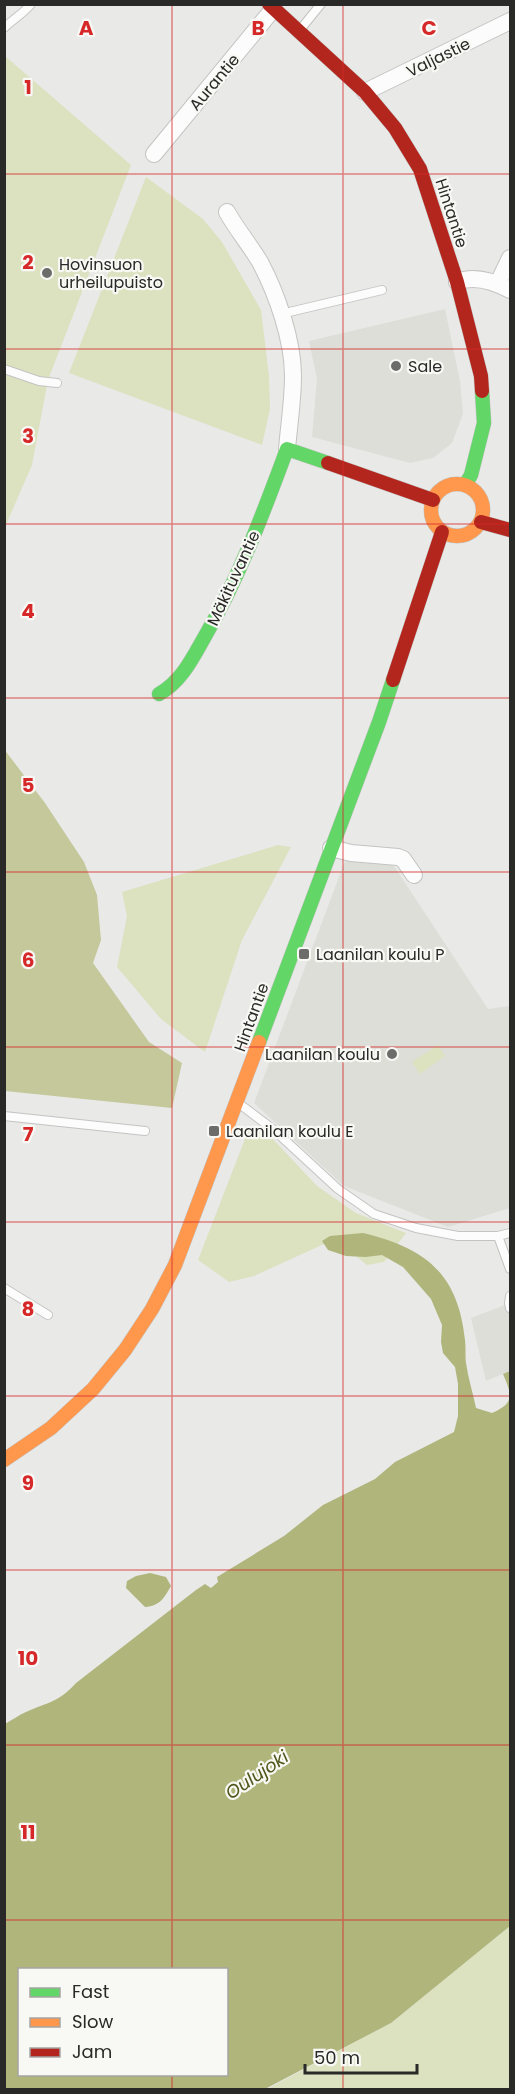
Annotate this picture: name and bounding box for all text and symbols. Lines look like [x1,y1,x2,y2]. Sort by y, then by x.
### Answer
text: A [79,14,94,42]
text: B [251,14,265,42]
text: C [421,14,437,42]
street label: Valjastie [402,32,474,83]
street label: Aurantie [184,49,245,116]
text: 1 [24,73,32,101]
street label: Hintantie [429,175,474,251]
text: 2 [22,248,34,276]
place label: Hovinsuon urheilupuisto [59,253,163,294]
marker: Hovinsuon urheilupuisto [40,266,54,280]
place label: Sale [408,355,442,378]
marker: Sale [389,359,403,373]
text: 3 [22,422,34,450]
street label: Mäkituvantie [201,527,266,630]
text: 4 [21,597,35,625]
text: 5 [22,771,35,799]
place label: Laanilan koulu P [316,943,444,966]
text: 6 [22,946,34,974]
marker: Laanilan koulu P [297,947,311,961]
street label: Hintantie [228,979,275,1055]
place label: Laanilan koulu [265,1043,380,1066]
marker: Laanilan koulu [385,1047,399,1061]
text: 7 [23,1120,34,1148]
place label: Laanilan koulu E [226,1120,353,1143]
marker: Laanilan koulu E [207,1124,221,1138]
text: 8 [22,1295,34,1323]
text: 9 [22,1469,34,1497]
text: 10 [18,1644,38,1672]
water label: Oulujoki [220,1744,294,1805]
text: 11 [20,1818,36,1846]
legend [18,1968,228,2076]
text: Fast [72,1979,109,2004]
text: Slow [72,2009,114,2034]
scale bar [305,2037,418,2075]
text: Jam [72,2039,112,2064]
text: 50 m [314,2045,360,2070]

